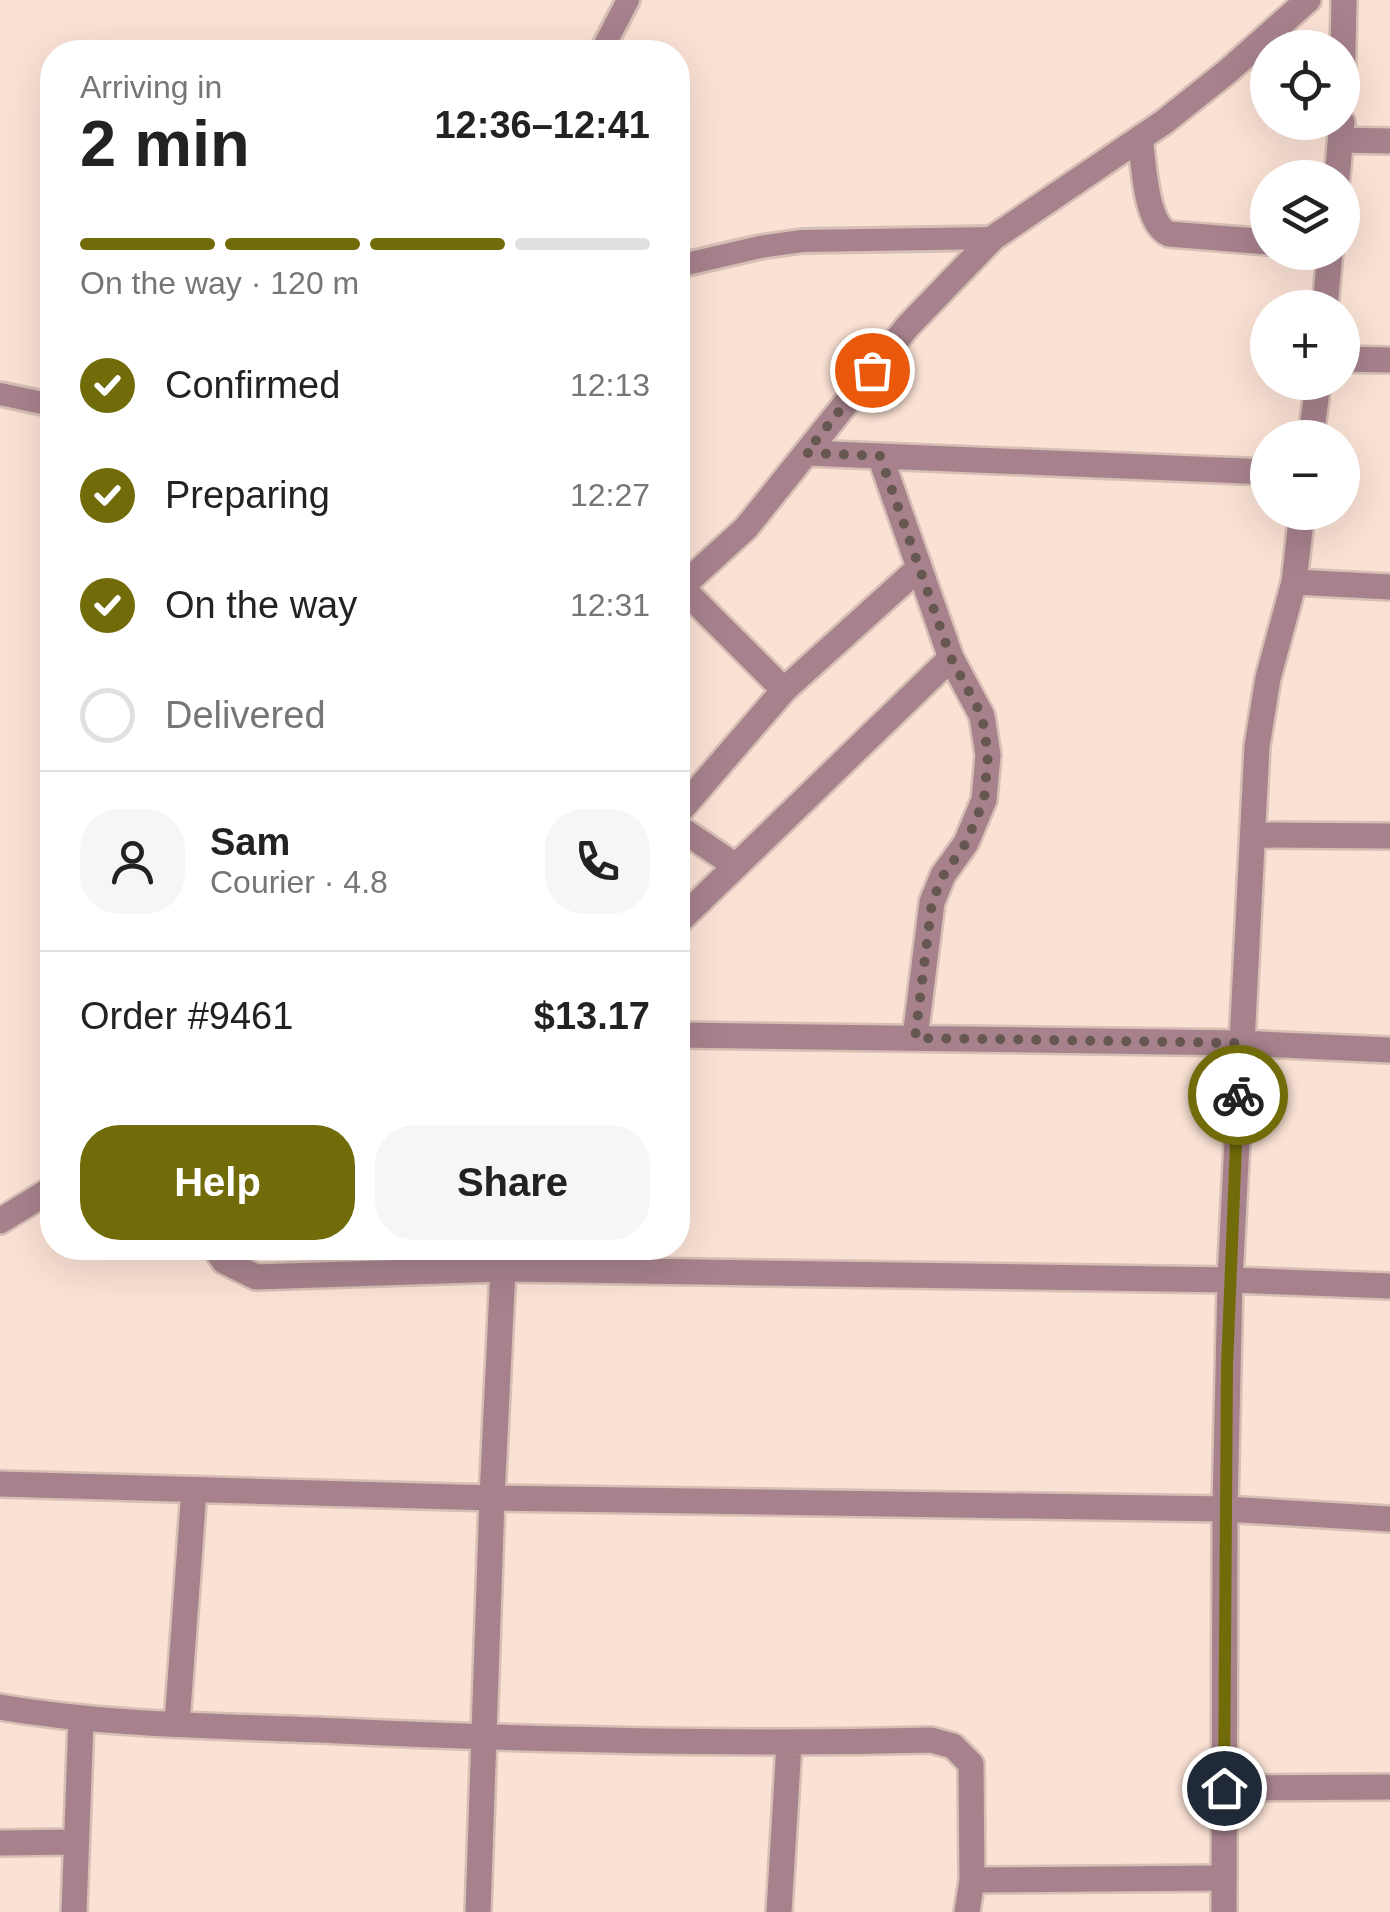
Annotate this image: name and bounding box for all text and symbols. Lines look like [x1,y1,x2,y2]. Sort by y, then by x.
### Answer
map controls [1250,30,1360,530]
button: locate [1250,30,1360,140]
text: Arriving in [80,69,222,105]
text: 12:36–12:41 [434,104,650,146]
text: 2 min [80,107,250,180]
button: layers [1250,160,1360,270]
text: On the way · 120 m [80,265,359,301]
button: + [1250,290,1360,400]
pin [830,328,915,413]
icon: bag [845,343,900,398]
icon: check [80,358,135,413]
text: Confirmed [165,364,340,406]
text: 12:13 [570,367,650,403]
button: − [1250,420,1360,530]
icon: check [80,468,135,523]
text: Preparing [165,474,330,516]
text: 12:27 [570,477,650,513]
icon: check [80,578,135,633]
text: On the way [165,584,357,626]
text: 12:31 [570,587,650,623]
text: Delivered [165,694,326,736]
button: person [80,809,185,914]
button: phone [545,809,650,914]
text: Sam [210,821,290,863]
text: Courier · 4.8 [210,864,388,900]
text: Order #9461 [80,995,293,1037]
text: $13.17 [534,995,650,1037]
courier [1188,1045,1288,1145]
icon: bike [1211,1068,1266,1123]
button: Help [80,1125,355,1240]
button: Share [375,1125,650,1240]
pin [1182,1746,1267,1831]
icon: home [1197,1761,1252,1816]

